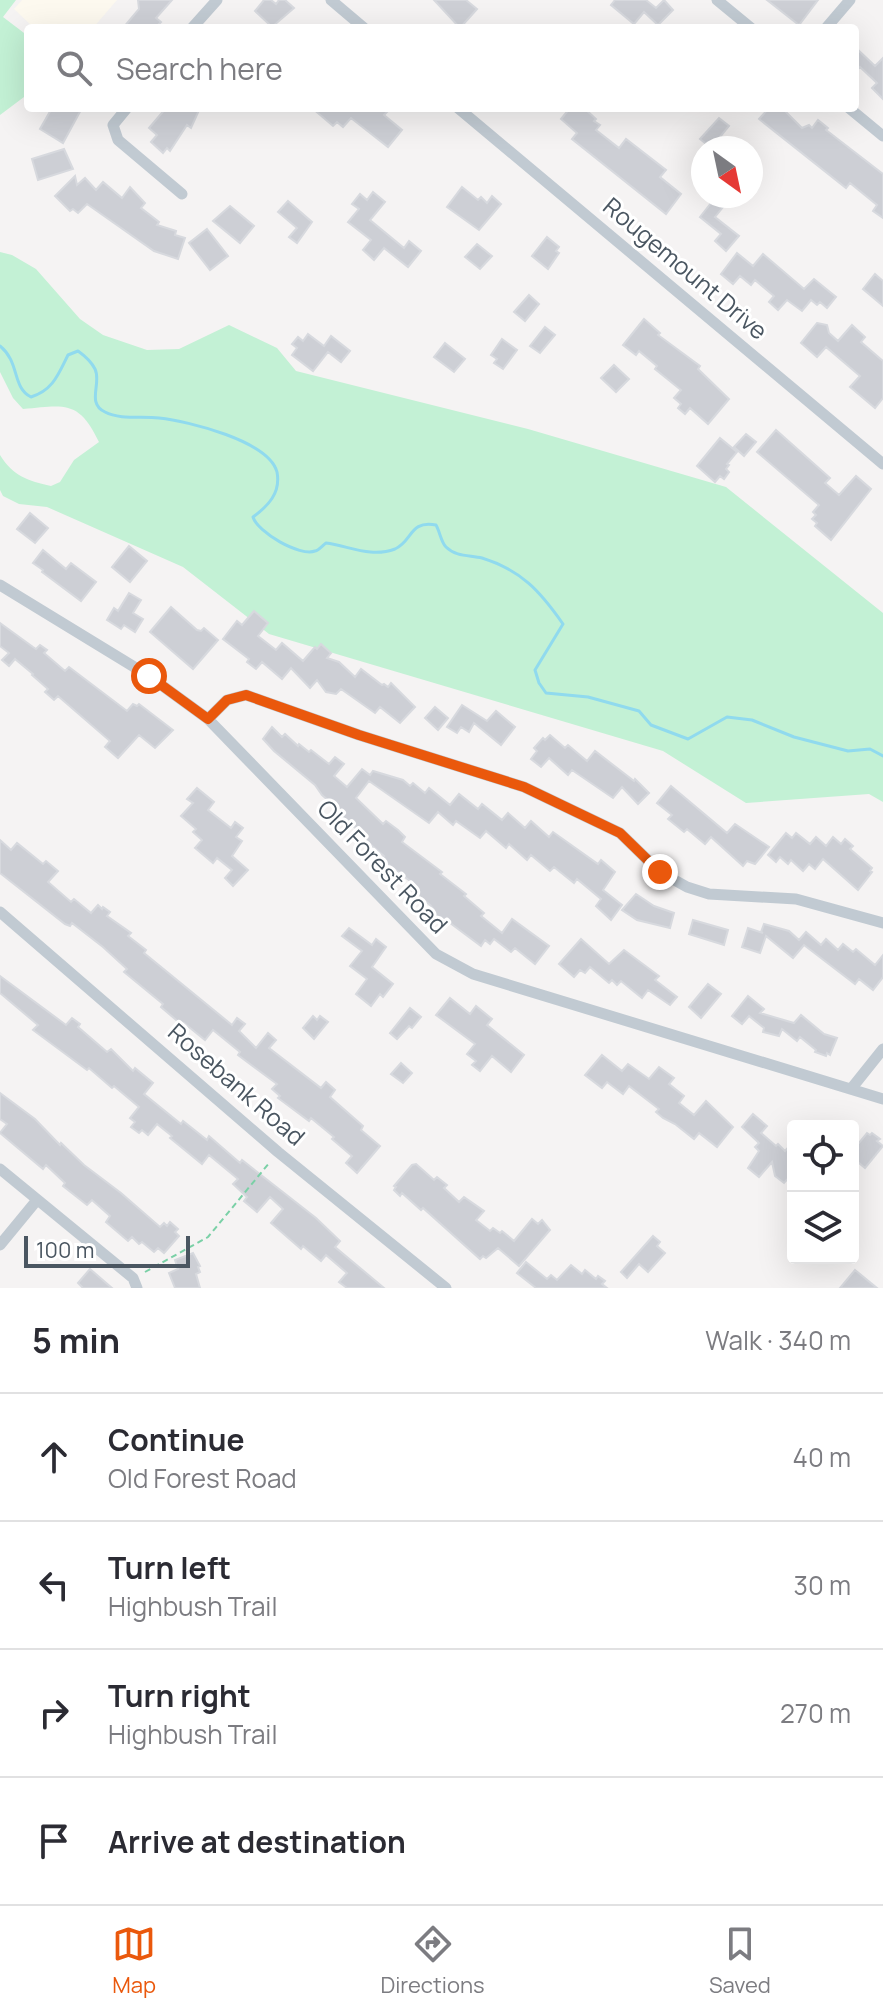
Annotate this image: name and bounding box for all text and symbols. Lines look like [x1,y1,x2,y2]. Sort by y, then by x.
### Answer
search box [24,24,859,112]
icon: search [52,46,96,90]
text: Search here [116,48,283,89]
north arrow [691,136,763,208]
street label: Rougemount Drive [597,189,775,346]
route start [131,658,167,694]
street label: Old Forest Road [311,792,455,940]
route end [642,854,678,890]
street label: Rosebank Road [162,1015,312,1152]
map controls [787,1120,859,1264]
button: locate [787,1120,859,1192]
button: layers [787,1192,859,1264]
scale bar [24,1232,190,1268]
text: 100 m [36,1235,94,1265]
text: 5 min [32,1317,120,1363]
text: Walk · 340 m [705,1322,851,1358]
text: Continue [108,1419,244,1460]
icon: ahead [32,1435,76,1479]
text: 40 m [793,1439,851,1475]
text: Old Forest Road [108,1460,297,1496]
text: Turn left [108,1547,231,1588]
icon: left [32,1563,76,1607]
text: 30 m [794,1567,851,1603]
text: Highbush Trail [108,1588,277,1624]
text: Turn right [108,1675,251,1716]
icon: right [32,1691,76,1735]
text: 270 m [780,1695,851,1731]
text: Highbush Trail [108,1716,277,1752]
icon: arrive [32,1819,76,1863]
text: Arrive at destination [108,1821,406,1862]
tab: Map [112,1922,156,2000]
tab: Directions [380,1922,485,2000]
tab: Saved [709,1922,771,2000]

